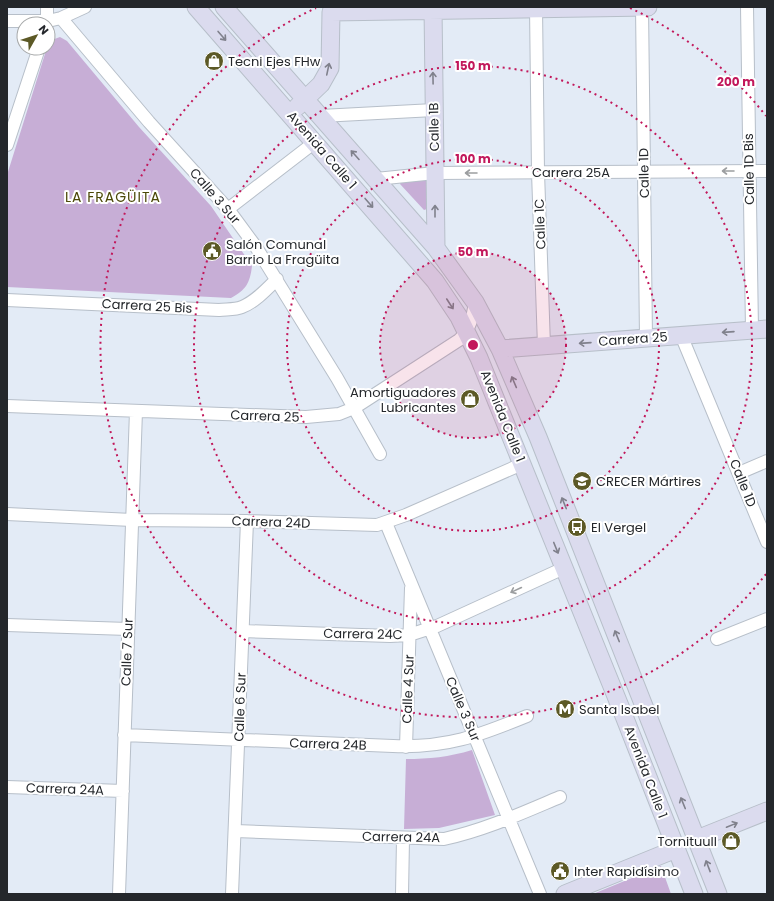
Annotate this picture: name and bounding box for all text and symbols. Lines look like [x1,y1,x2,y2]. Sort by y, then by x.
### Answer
north arrow [16,16,56,56]
text: N [35,21,53,38]
one-way arrow [217,31,226,41]
shop icon: Tecni Ejes FHw [203,50,225,72]
place label: Tecni Ejes FHw [228,52,321,71]
text: 150 m [455,57,491,74]
one-way arrow [325,63,333,76]
one-way arrow [429,72,437,85]
text: 200 m [717,73,755,90]
street label: Calle 1B [424,102,444,152]
street label: Avenida Calle 1 [283,107,361,193]
street label: Calle 1D Bis [739,133,759,205]
street label: Calle 1D [634,148,654,198]
one-way arrow [351,150,360,161]
text: 100 m [455,150,491,167]
street label: Carrera 25A [532,163,610,182]
street label: Calle 3 Sur [185,164,245,228]
one-way arrow [722,167,735,175]
one-way arrow [465,169,478,177]
district label: LA FRAGÜITA [65,187,161,207]
one-way arrow [364,198,373,209]
street label: Calle 1C [530,198,550,250]
one-way arrow [431,205,439,218]
place label: Salón Comunal Barrio La Fragüita [226,235,339,269]
public building icon: Salón Comunal Barrio La Fragüita [201,240,223,262]
text: 50 m [458,243,489,260]
street label: Carrera 25 Bis [101,294,193,318]
one-way arrow [447,298,455,310]
street label: Carrera 25 [598,327,668,351]
one-way arrow [722,328,735,335]
centre of rings [466,338,480,352]
one-way arrow [578,339,591,346]
street label: Avenida Calle 1 [476,367,530,465]
one-way arrow [510,377,518,389]
place label: Amortiguadores Lubricantes [350,383,456,417]
shop icon: Amortiguadores Lubricantes [459,388,481,410]
street label: Carrera 25 [230,405,300,427]
street label: Calle 1D [725,456,761,510]
school or university icon: CRECER Mártires [571,470,593,492]
place label: CRECER Mártires [596,472,701,491]
one-way arrow [559,497,567,509]
street label: Carrera 24D [231,511,311,533]
bus stop icon: El Vergel [566,516,588,538]
place label: El Vergel [591,518,646,537]
one-way arrow [553,541,561,553]
one-way arrow [510,586,522,594]
street label: Calle 7 Sur [116,617,138,686]
street label: Carrera 24C [323,624,403,644]
one-way arrow [613,631,621,643]
street label: Calle 4 Sur [397,654,419,724]
street label: Calle 6 Sur [229,672,251,742]
street label: Calle 3 Sur [441,674,485,744]
metro station icon: Santa Isabel [554,698,576,720]
place label: Santa Isabel [579,700,660,719]
street label: Avenida Calle 1 [620,723,672,821]
street label: Carrera 24B [289,733,367,755]
street label: Carrera 24A [26,778,105,800]
one-way arrow [678,797,686,809]
one-way arrow [726,821,738,828]
street label: Carrera 24A [362,827,440,847]
shop icon: Tornituull [720,830,742,852]
place label: Tornituull [658,832,717,851]
public building icon: Inter Rapidísimo [549,860,571,882]
one-way arrow [703,861,711,873]
place label: Inter Rapidísimo [574,862,679,881]

